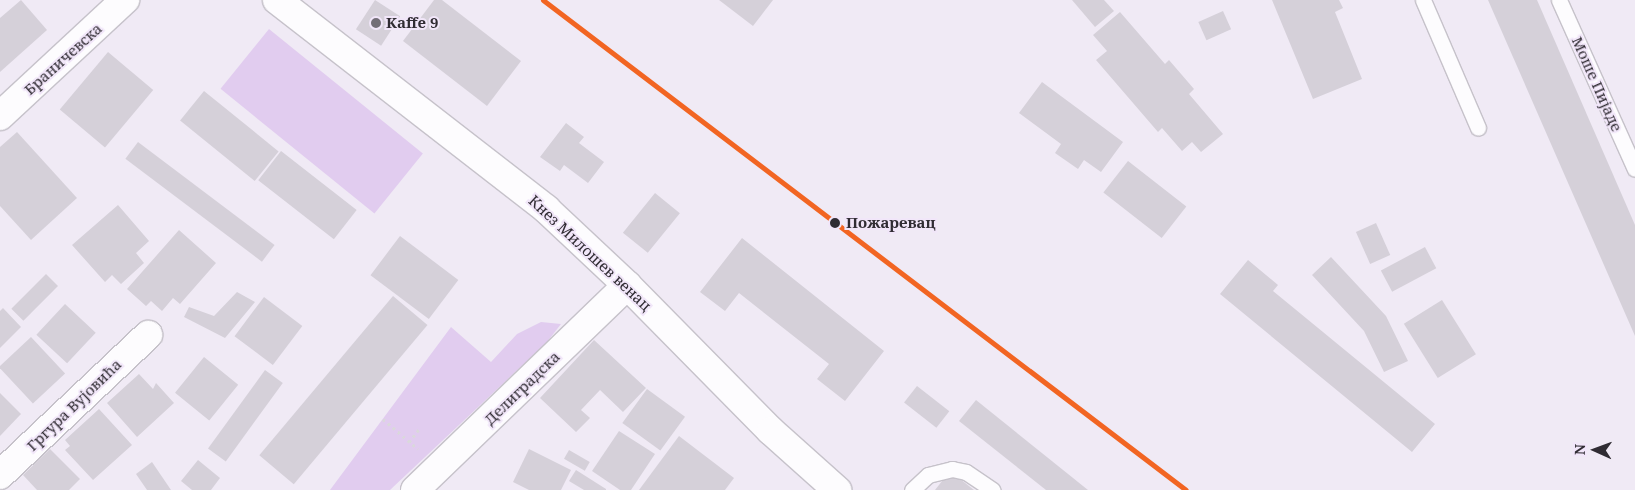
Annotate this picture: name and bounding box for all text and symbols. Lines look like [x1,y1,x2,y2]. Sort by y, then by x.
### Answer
place label: Kaffe 9 [386,14,438,32]
marker: Kaffe 9 [370,17,382,29]
street label: Браничевска [20,19,106,99]
street label: Моше Пијаде [1568,34,1626,134]
street label: Кнез Милошев венац [525,191,655,315]
place label: Пожаревац [846,214,935,232]
marker: Пожаревац [828,216,842,230]
street label: Делиградска [481,348,563,428]
street label: Гргура Вујовића [23,355,125,455]
north arrow [1570,425,1620,475]
text: N [1570,444,1589,455]

